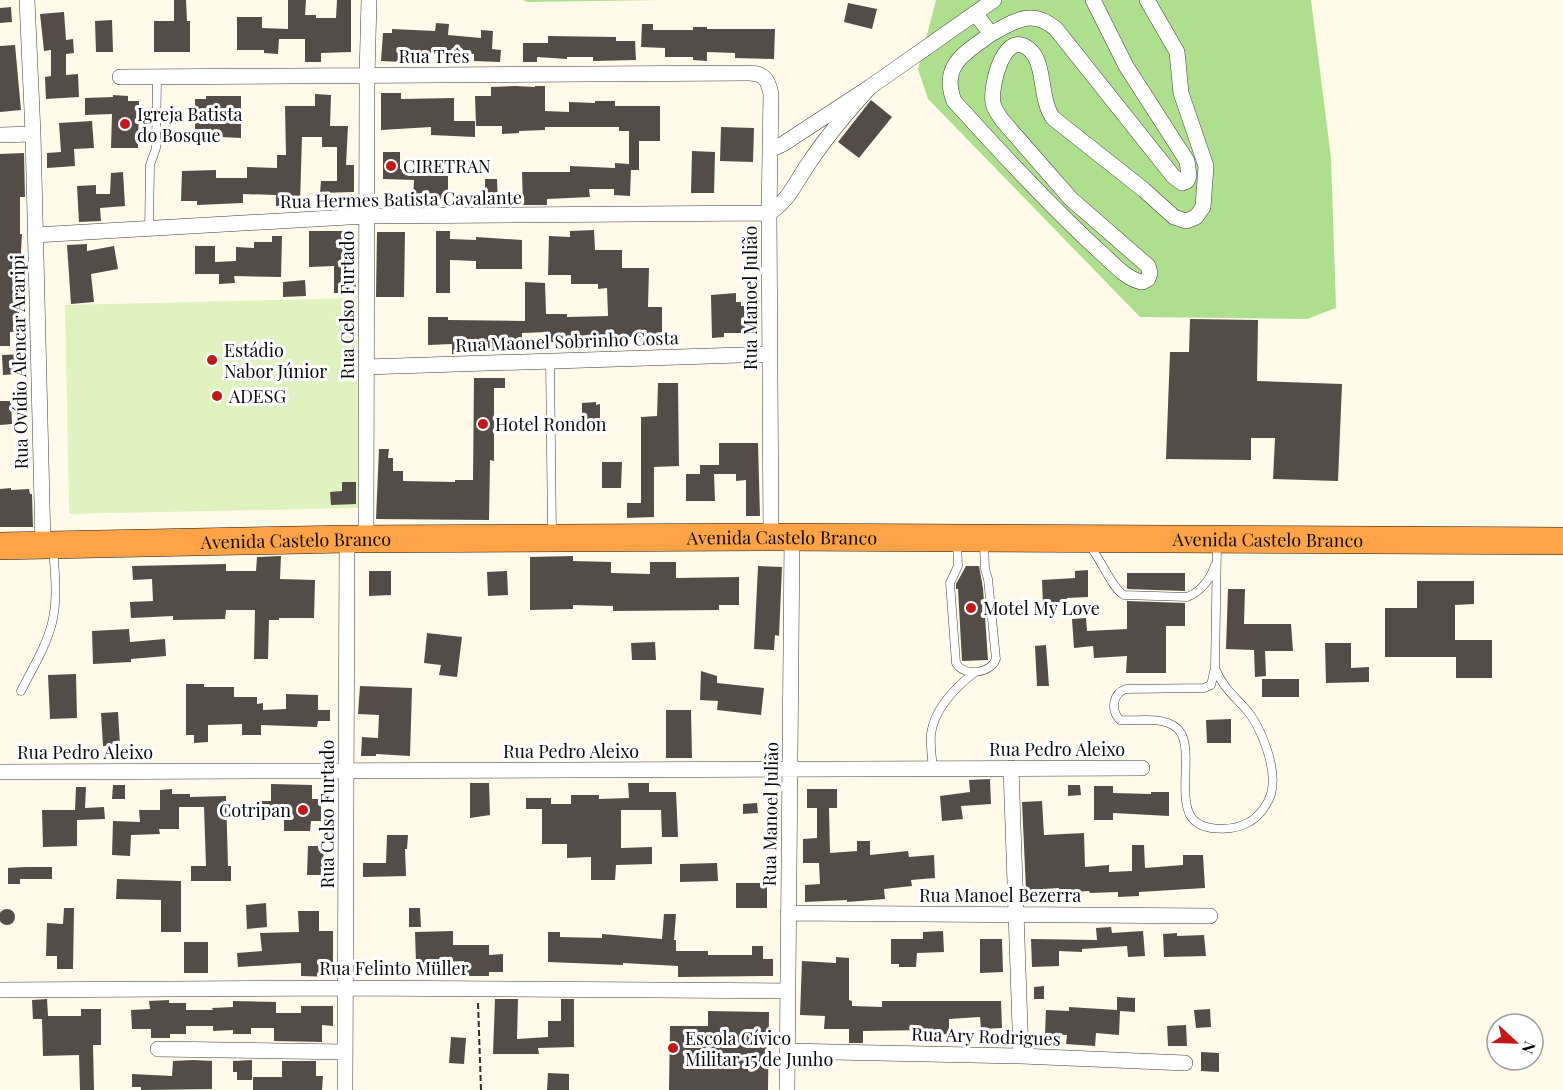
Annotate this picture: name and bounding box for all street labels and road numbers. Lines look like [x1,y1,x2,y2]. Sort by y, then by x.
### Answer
street label: Rua Três [399,44,469,68]
street label: Rua Hermes Batista Cavalante [280,185,522,213]
street label: Rua Manoel Julião [738,226,762,370]
street label: Rua Celso Furtado [335,230,359,379]
street label: Rua Ovídio Alencar Araripi [5,254,33,470]
street label: Rua Maonel Sobrinho Costa [455,325,679,357]
street label: Avenida Castelo Branco [686,525,877,550]
street label: Avenida Castelo Branco [199,527,391,554]
street label: Avenida Castelo Branco [1172,527,1363,552]
street label: Rua Pedro Aleixo [989,737,1125,761]
street label: Rua Celso Furtado [315,739,339,888]
street label: Rua Pedro Aleixo [503,739,639,763]
street label: Rua Pedro Aleixo [17,740,153,764]
street label: Rua Manoel Julião [757,741,783,886]
street label: Rua Manoel Bezerra [919,883,1081,907]
street label: Rua Felinto Müller [319,956,469,980]
street label: Rua Ary Rodrigues [911,1021,1061,1051]

